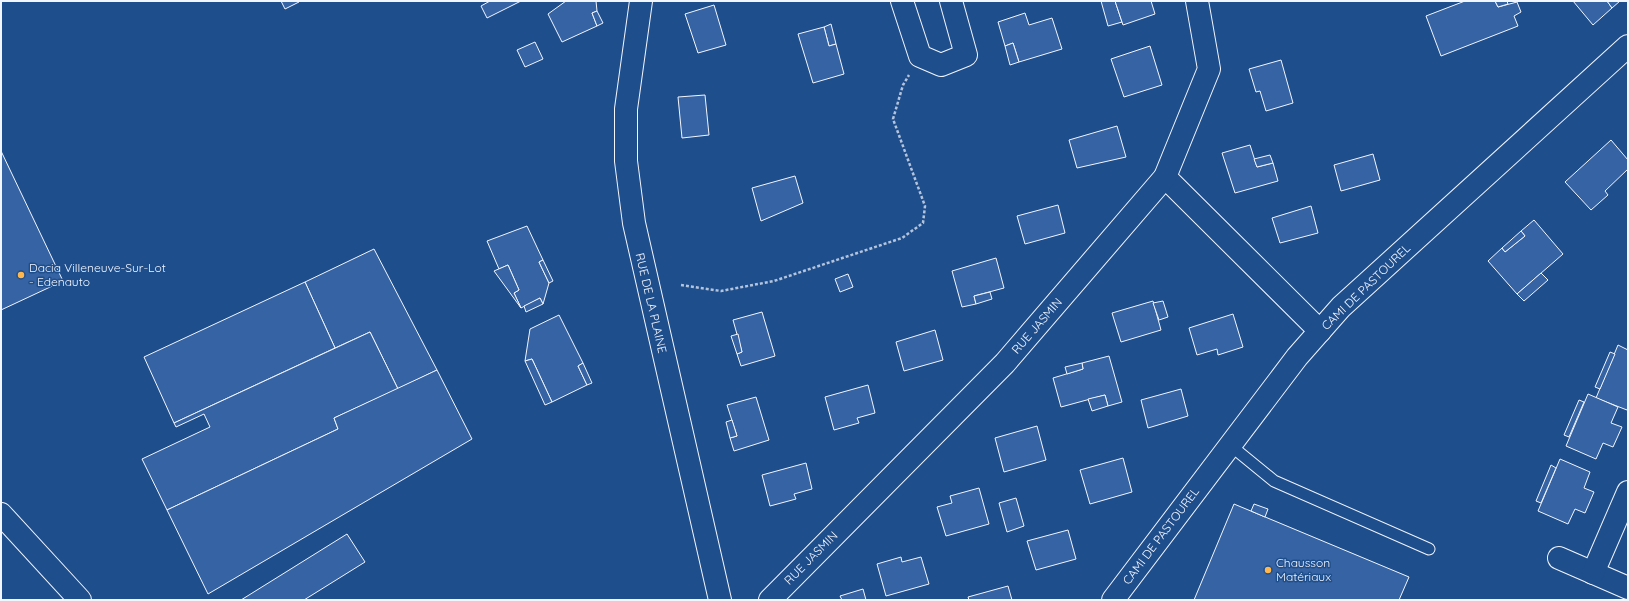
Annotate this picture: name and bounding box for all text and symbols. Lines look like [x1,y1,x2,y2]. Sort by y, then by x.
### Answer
street label: CAMI DE PASTOUREL [1318,240,1414,333]
street label: RUE DE LA PLAINE [633,251,670,355]
place label: Dacia Villeneuve-Sur-Lot - Edenauto [29,260,166,289]
marker: Dacia Villeneuve-Sur-Lot - Edenauto [16,270,26,280]
street label: RUE JASMIN [1008,295,1065,357]
street label: CAMI DE PASTOUREL [1119,484,1202,587]
street label: RUE JASMIN [781,528,841,588]
place label: Chausson Matériaux [1276,555,1331,584]
marker: Chausson Matériaux [1263,565,1273,575]

